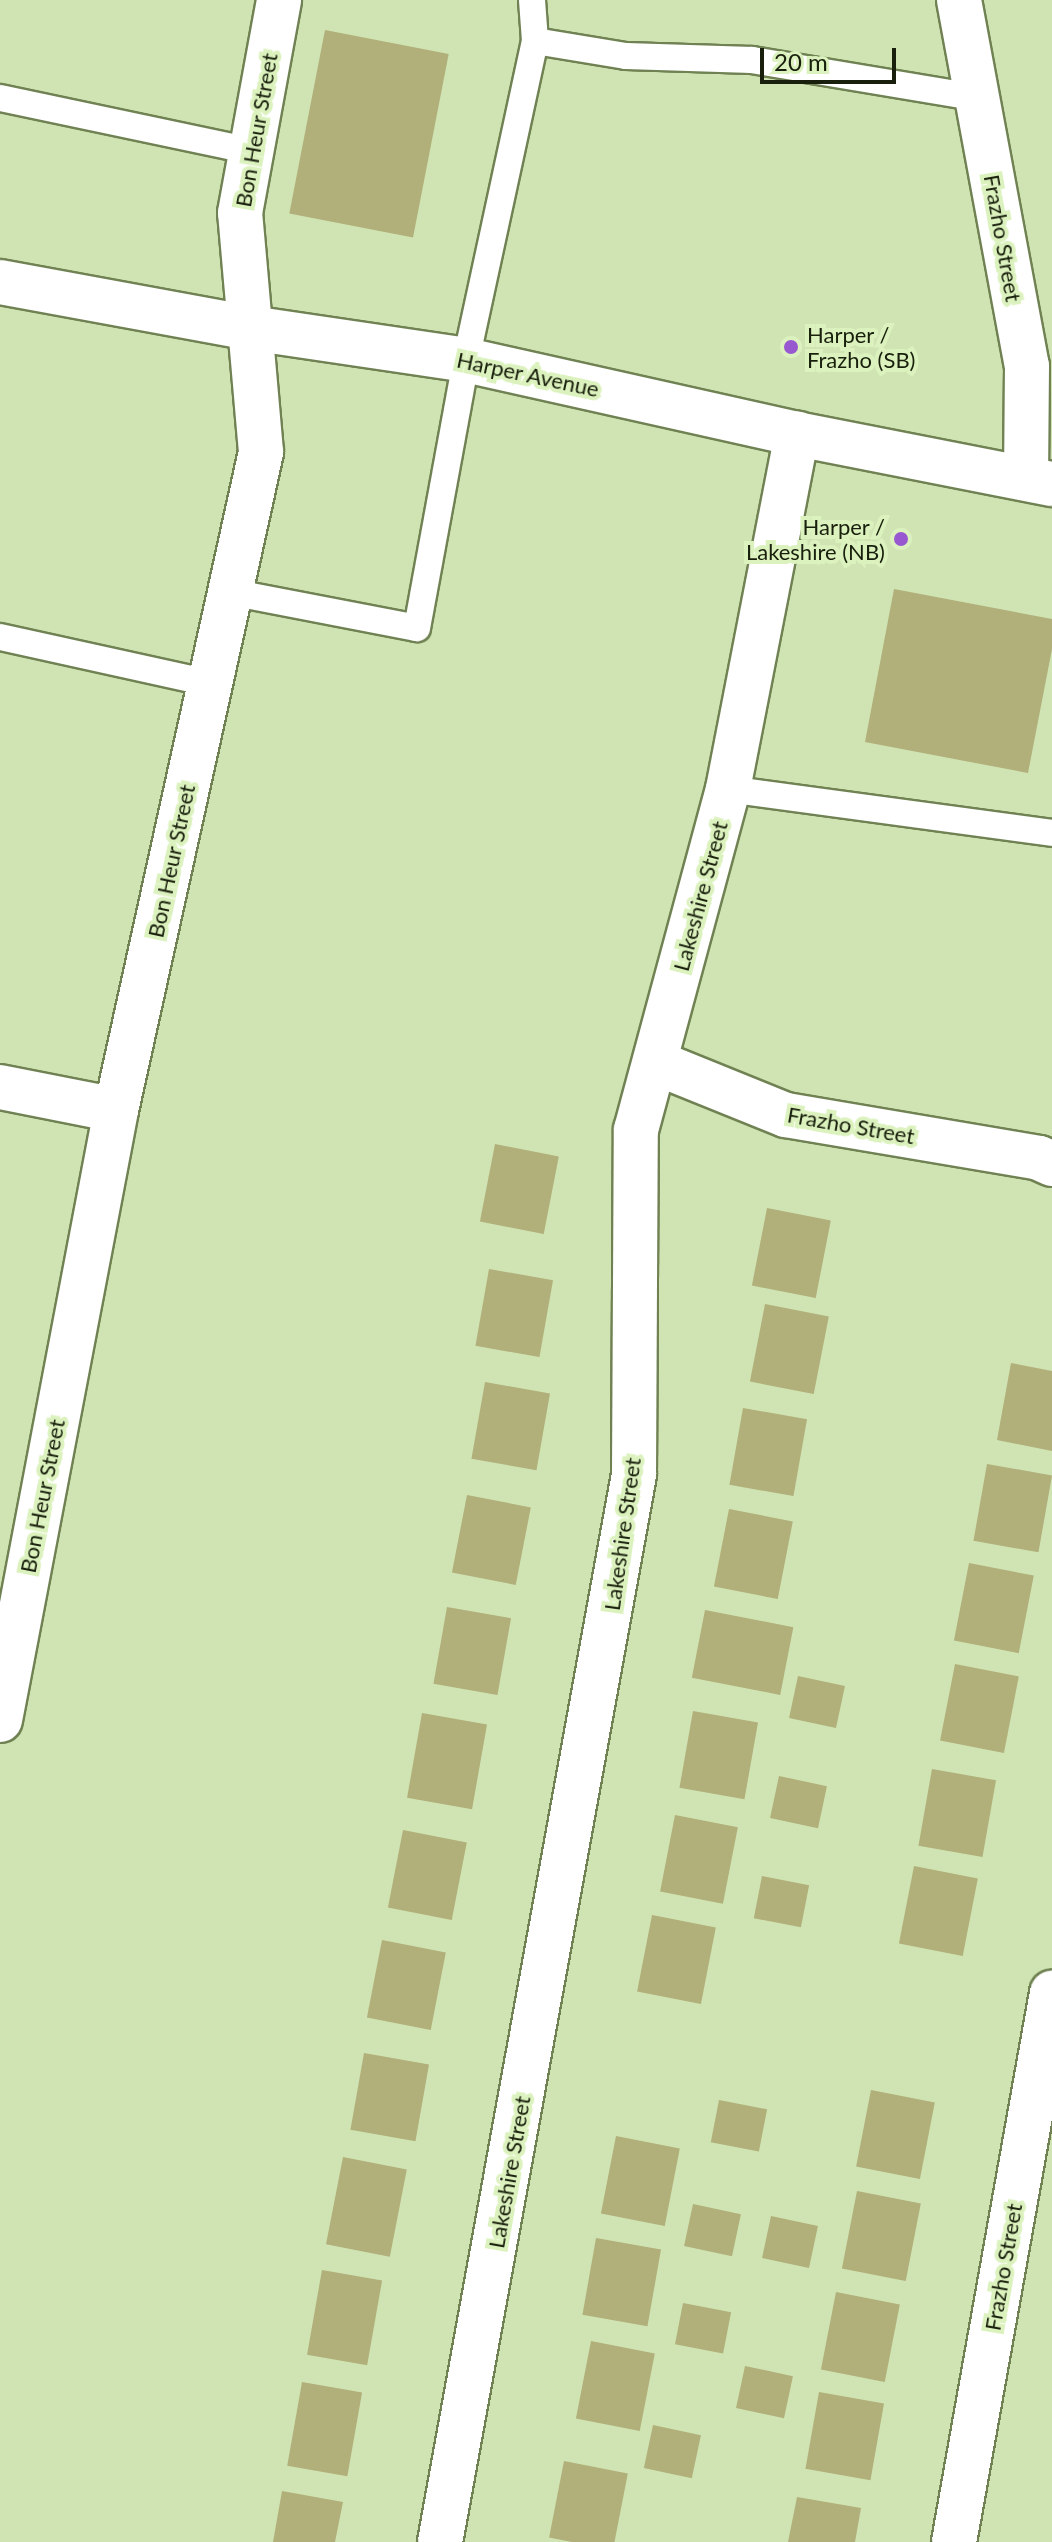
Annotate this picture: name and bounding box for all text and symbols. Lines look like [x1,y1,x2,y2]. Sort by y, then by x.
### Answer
scale bar [764,32,900,82]
text: 20 m [774,47,828,76]
street label: Bon Heur Street [229,51,283,209]
street label: Frazho Street [979,172,1027,304]
place label: Harper / Frazho (SB) [807,321,915,372]
marker: Harper / Frazho (SB) [782,338,800,356]
street label: Harper Avenue [454,346,602,402]
place label: Harper / Lakeshire (NB) [746,513,885,564]
marker: Harper / Lakeshire (NB) [892,530,910,548]
street label: Bon Heur Street [142,782,200,940]
street label: Lakeshire Street [667,818,733,974]
street label: Frazho Street [785,1101,917,1149]
street label: Bon Heur Street [14,1417,70,1575]
street label: Lakeshire Street [598,1456,646,1612]
street label: Lakeshire Street [483,2094,535,2250]
street label: Frazho Street [979,2201,1027,2333]

